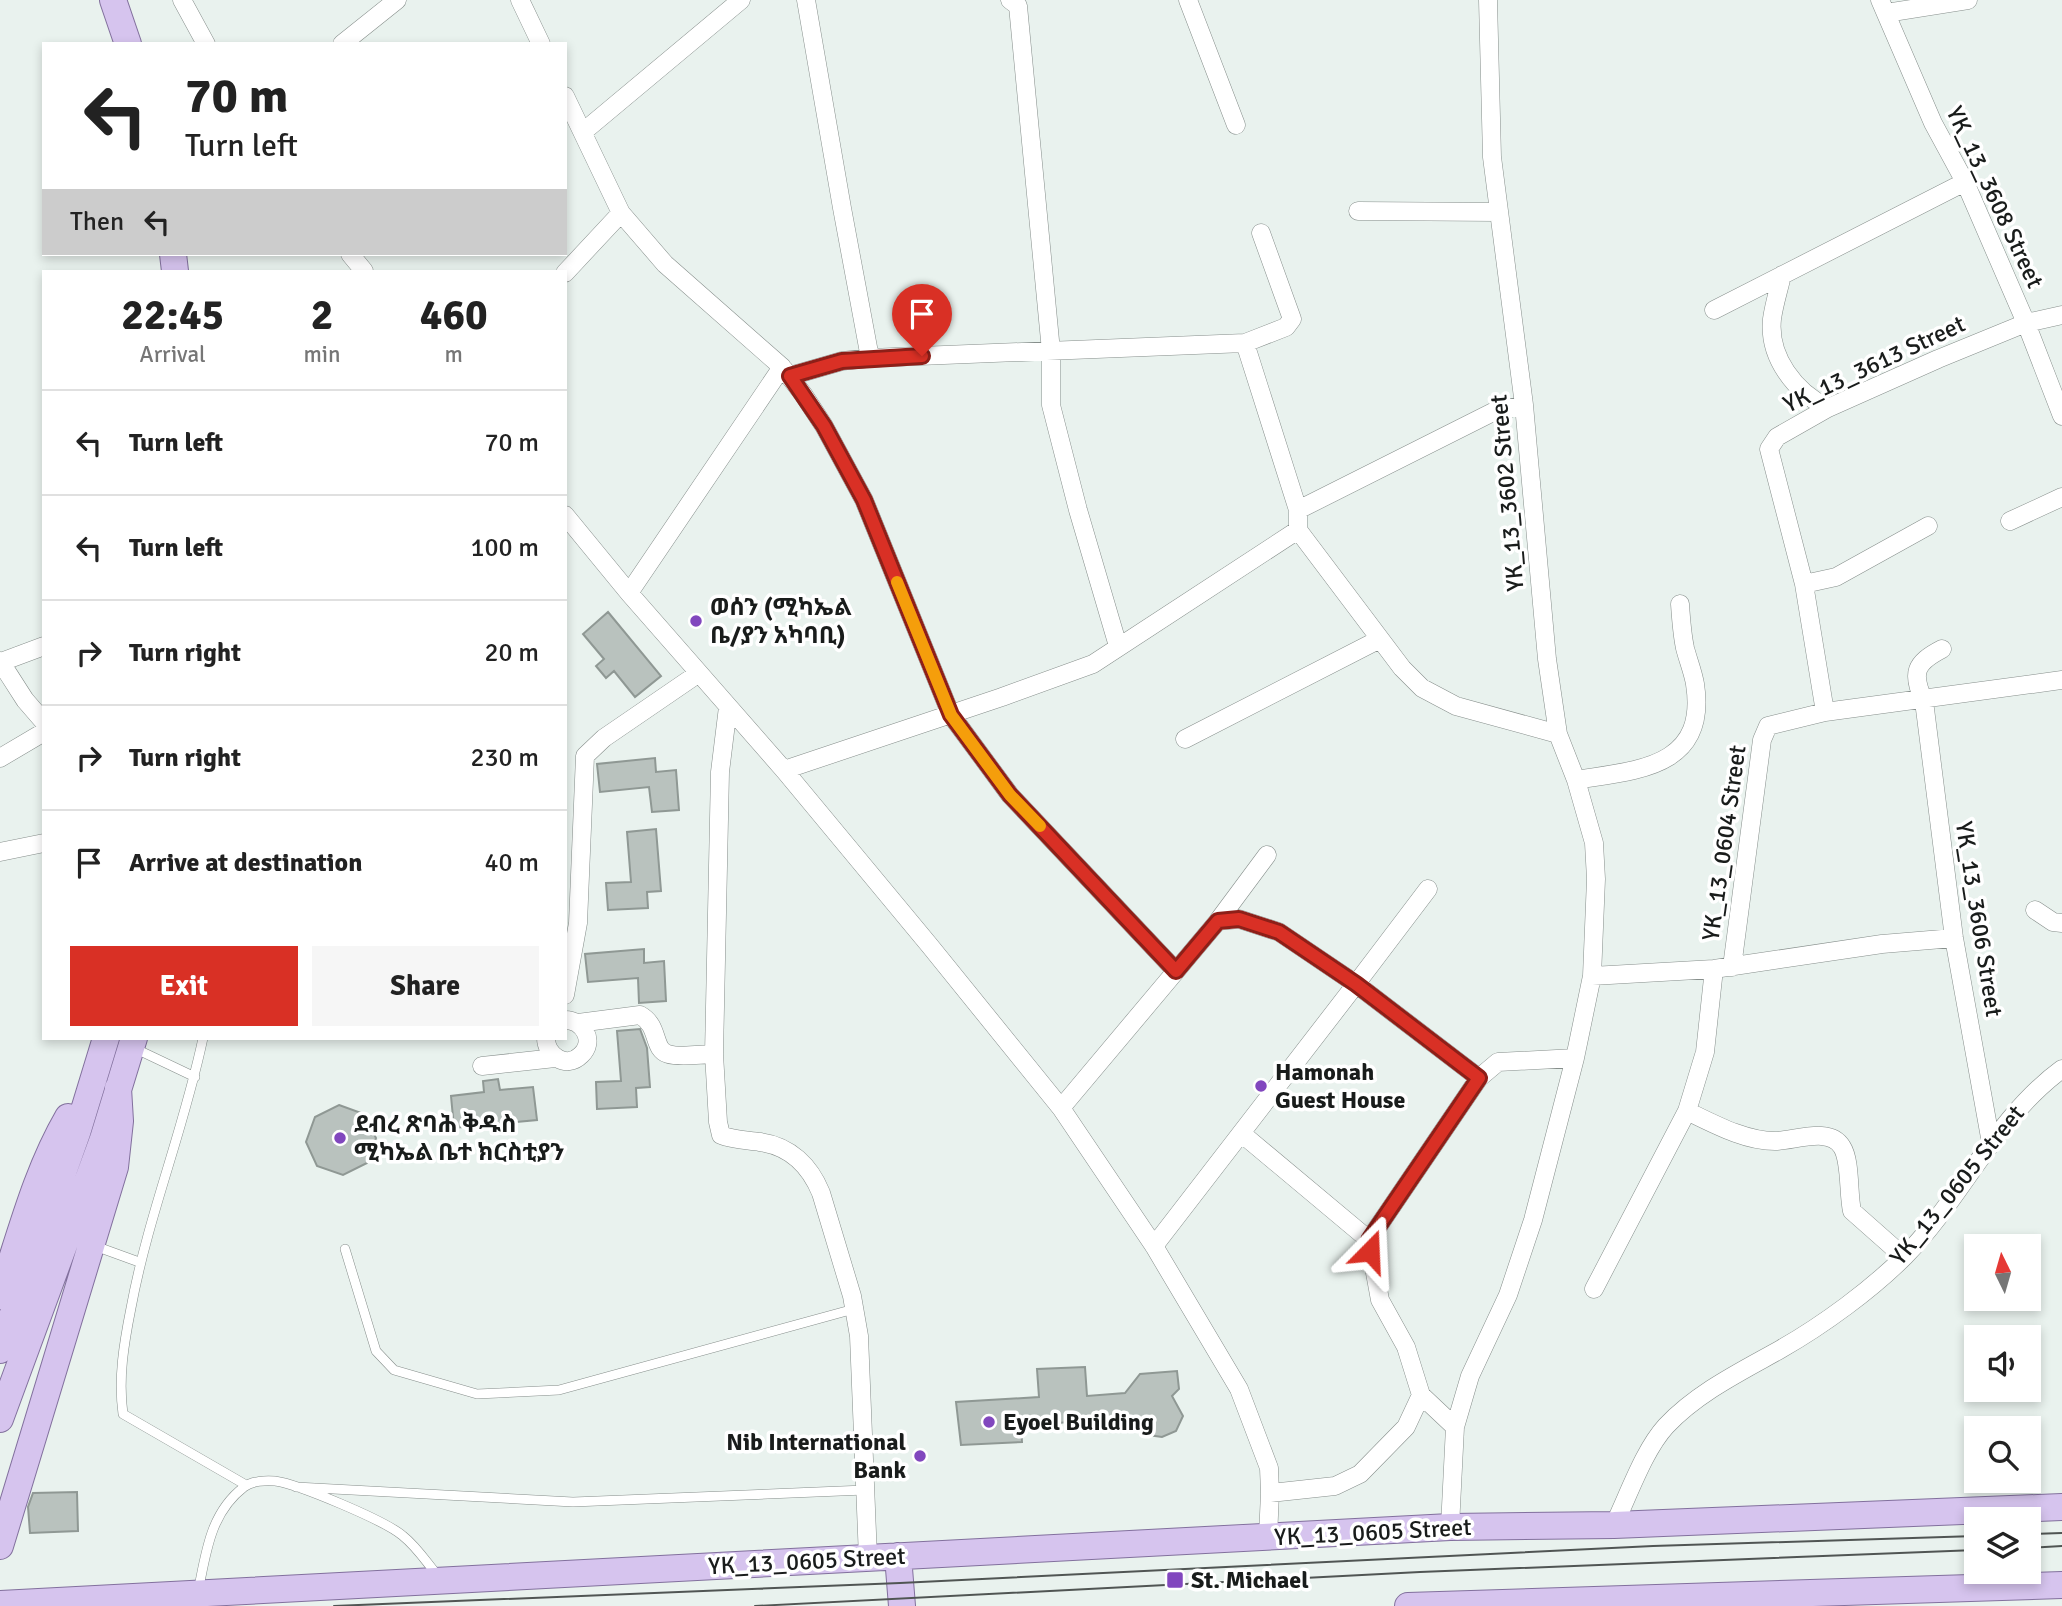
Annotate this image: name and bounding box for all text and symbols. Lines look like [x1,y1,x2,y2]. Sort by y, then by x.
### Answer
text: 70 m [185,66,288,126]
icon: left [70,70,161,161]
street label: YK_13_3608 Street [1940,101,2050,293]
text: Turn left [185,126,298,165]
icon: left [138,203,176,241]
text: Then [70,206,124,238]
pin [892,284,952,356]
text: 22:45 [121,290,224,341]
text: 2 [311,290,333,341]
text: 460 [420,290,488,341]
icon: arrive [903,295,941,333]
street label: YK_13_3613 Street [1778,309,1970,419]
text: Arrival [140,340,206,369]
text: min [303,340,341,369]
text: m [445,340,463,369]
street label: YK_13_3602 Street [1483,393,1531,593]
icon: left [70,424,108,462]
text: Turn left [129,427,223,459]
text: 70 m [484,427,539,459]
icon: left [70,529,108,567]
text: Turn left [129,532,223,564]
text: 100 m [470,532,539,564]
place label: ወሰን (ሚካኤል ቤ/ያን አካባቢ) [710,592,852,650]
marker: ወሰን (ሚካኤል ቤ/ያን አካባቢ) [688,613,704,629]
icon: right [70,634,108,672]
text: Turn right [129,637,241,669]
text: 20 m [484,637,539,669]
icon: right [70,739,108,777]
text: Turn right [129,742,241,774]
text: 230 m [470,742,539,774]
street label: YK_13_0604 Street [1695,743,1753,943]
street label: YK_13_3606 Street [1949,819,2009,1019]
icon: arrive [70,844,108,882]
text: Arrive at destination [129,847,362,879]
text: 40 m [484,847,539,879]
button: Exit [70,946,298,1026]
button: Share [312,946,539,1026]
place label: Hamonah Guest House [1275,1057,1405,1115]
marker: Hamonah Guest House [1253,1078,1269,1094]
street label: YK_13_0605 Street [1883,1099,2031,1271]
place label: ደብረ ጽባሕ ቅዱስ ሚካኤል ቤተ ክርስቲያን [354,1109,565,1167]
marker: ደብረ ጽባሕ ቅዱስ ሚካኤል ቤተ ክርስቲያን [332,1130,348,1146]
position arrow [1333,1214,1407,1288]
north arrow [1964,1234,2040,1311]
map controls [1964,1234,2041,1584]
button: sound [1964,1325,2041,1402]
place label: Eyoel Building [1003,1407,1154,1437]
marker: Eyoel Building [981,1414,997,1430]
button: search [1964,1416,2041,1493]
place label: Nib International Bank [726,1427,906,1485]
marker: Nib International Bank [912,1448,928,1464]
button: layers [1964,1507,2041,1584]
street label: YK_13_0605 Street [1274,1512,1472,1552]
street label: YK_13_0605 Street [708,1541,906,1581]
place label: St. Michael [1191,1565,1309,1595]
marker: St. Michael [1165,1570,1185,1590]

